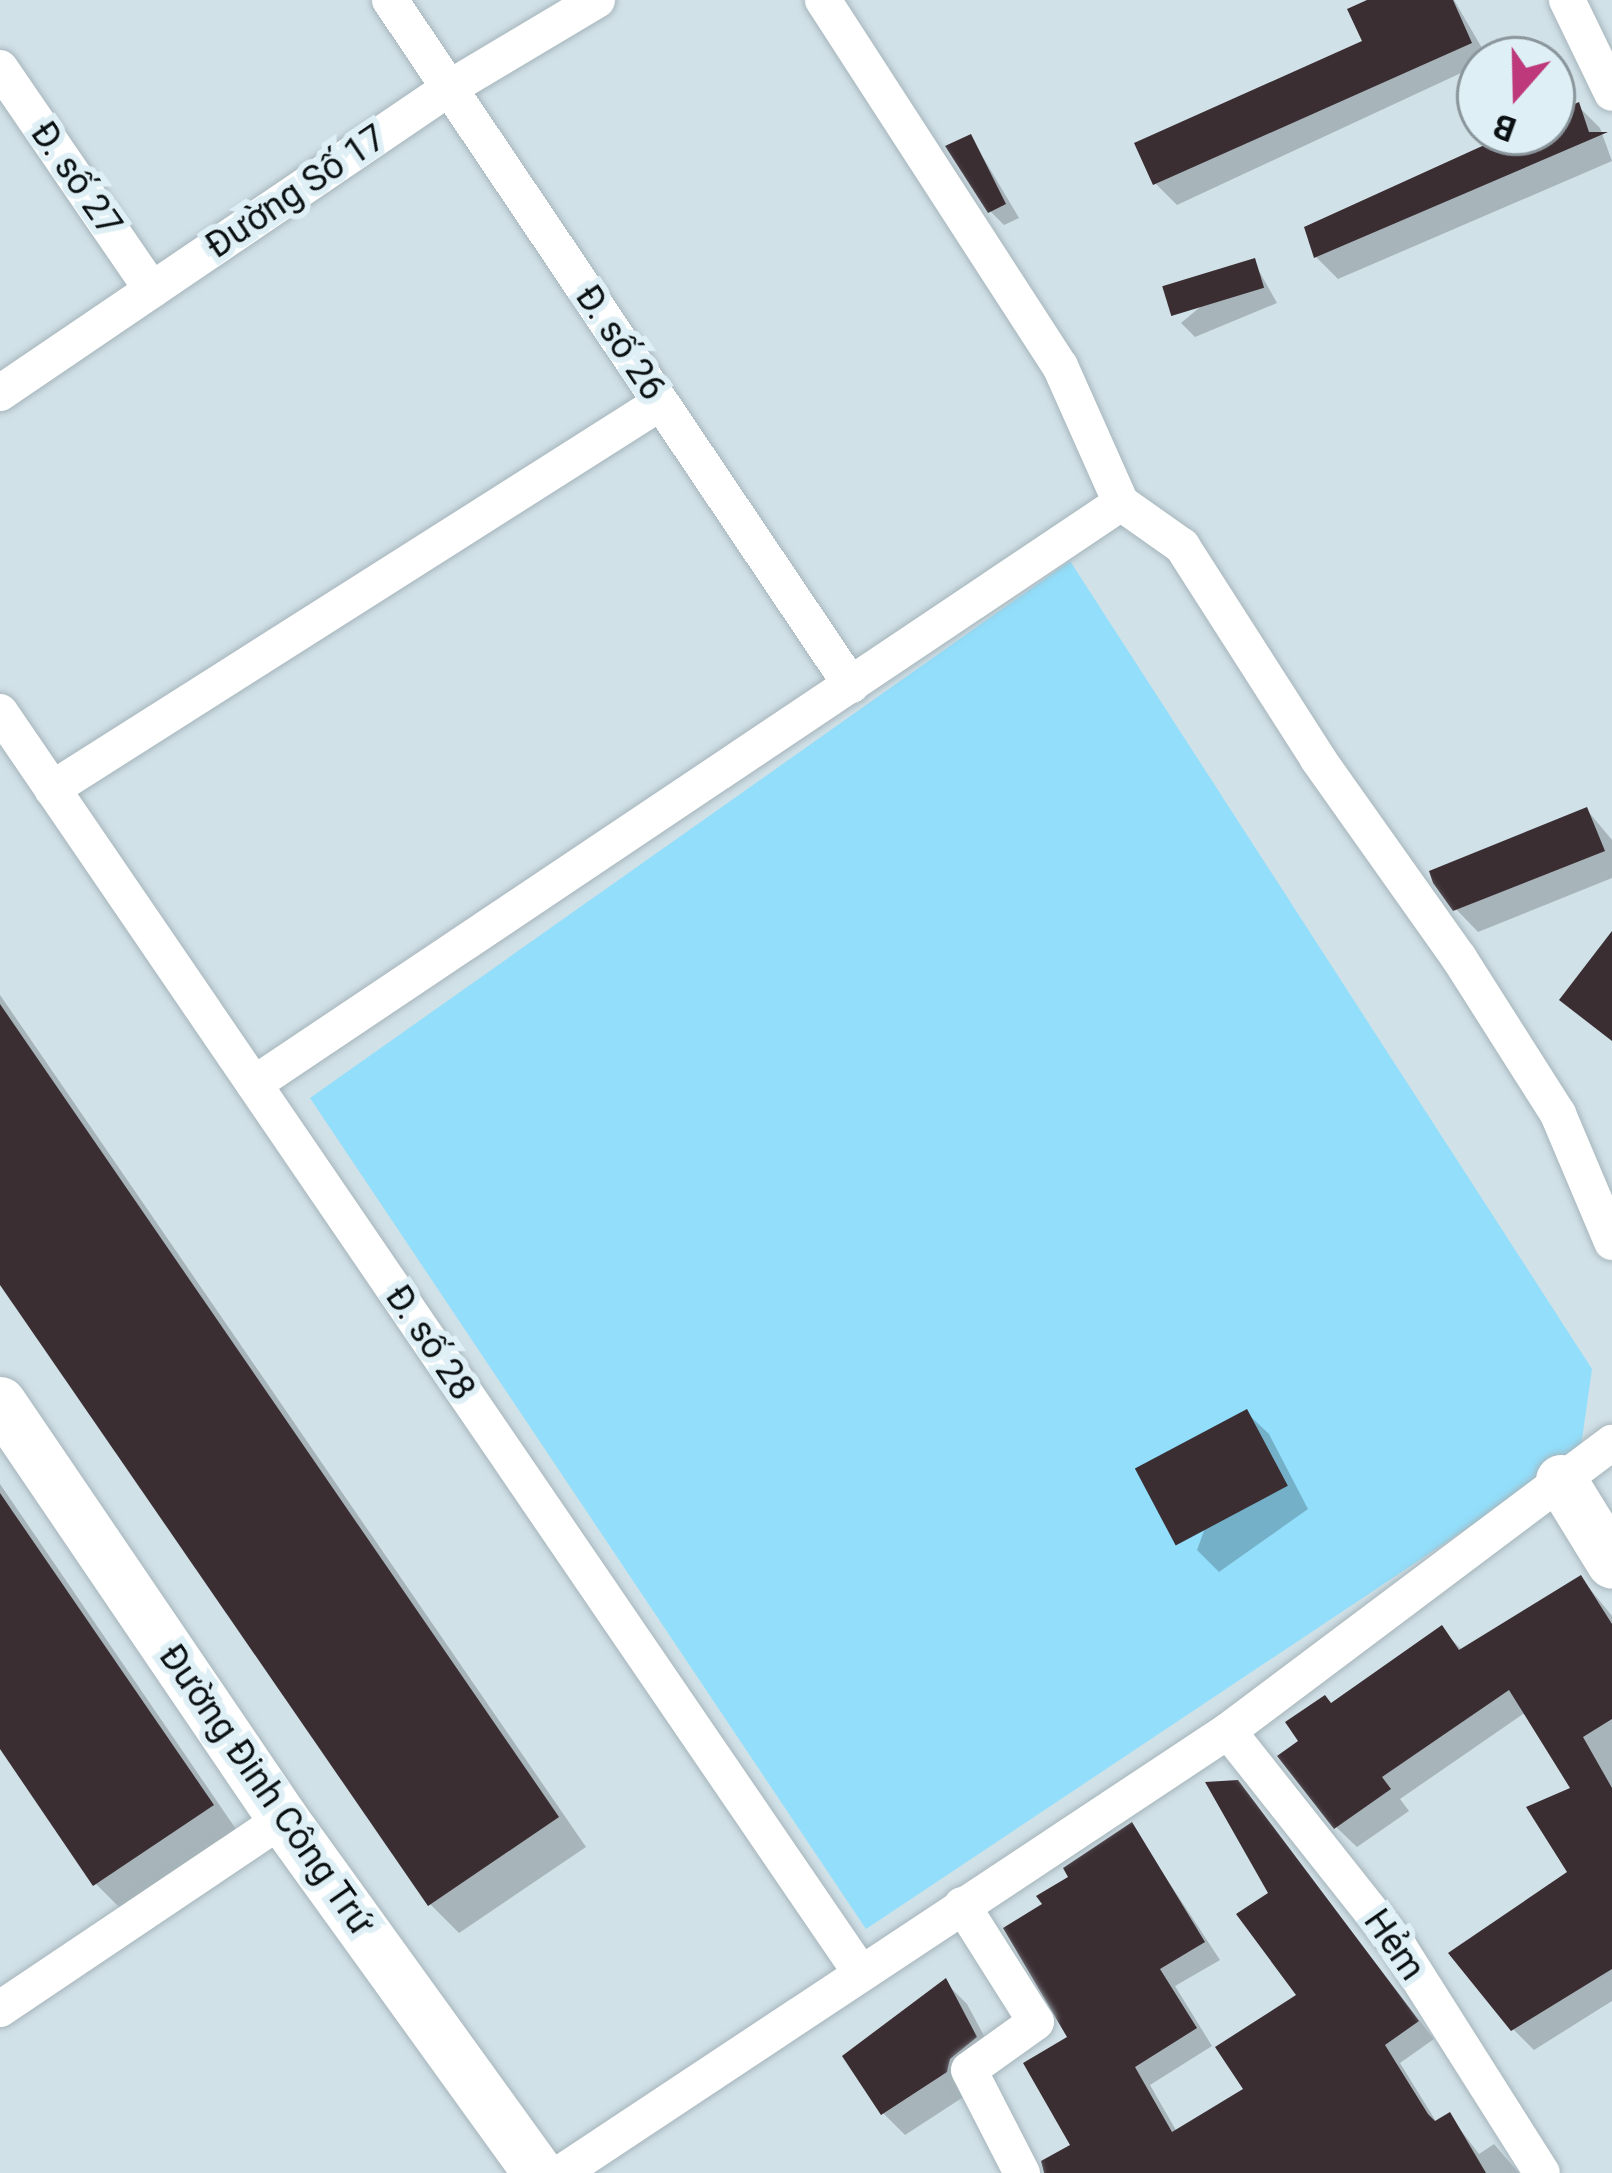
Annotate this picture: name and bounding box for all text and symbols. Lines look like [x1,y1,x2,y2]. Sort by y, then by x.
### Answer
north arrow [1456,36,1576,156]
text: B [1488,106,1521,149]
street label: Đ. số 27 [21,114,131,244]
street label: Đường Số 17 [198,116,394,268]
street label: Đ. số 26 [566,277,674,409]
street label: Đ. số 28 [376,1277,484,1409]
street label: Đường Đinh Công Trứ [149,1636,383,1944]
street label: Hẻm [1354,1901,1434,1989]

